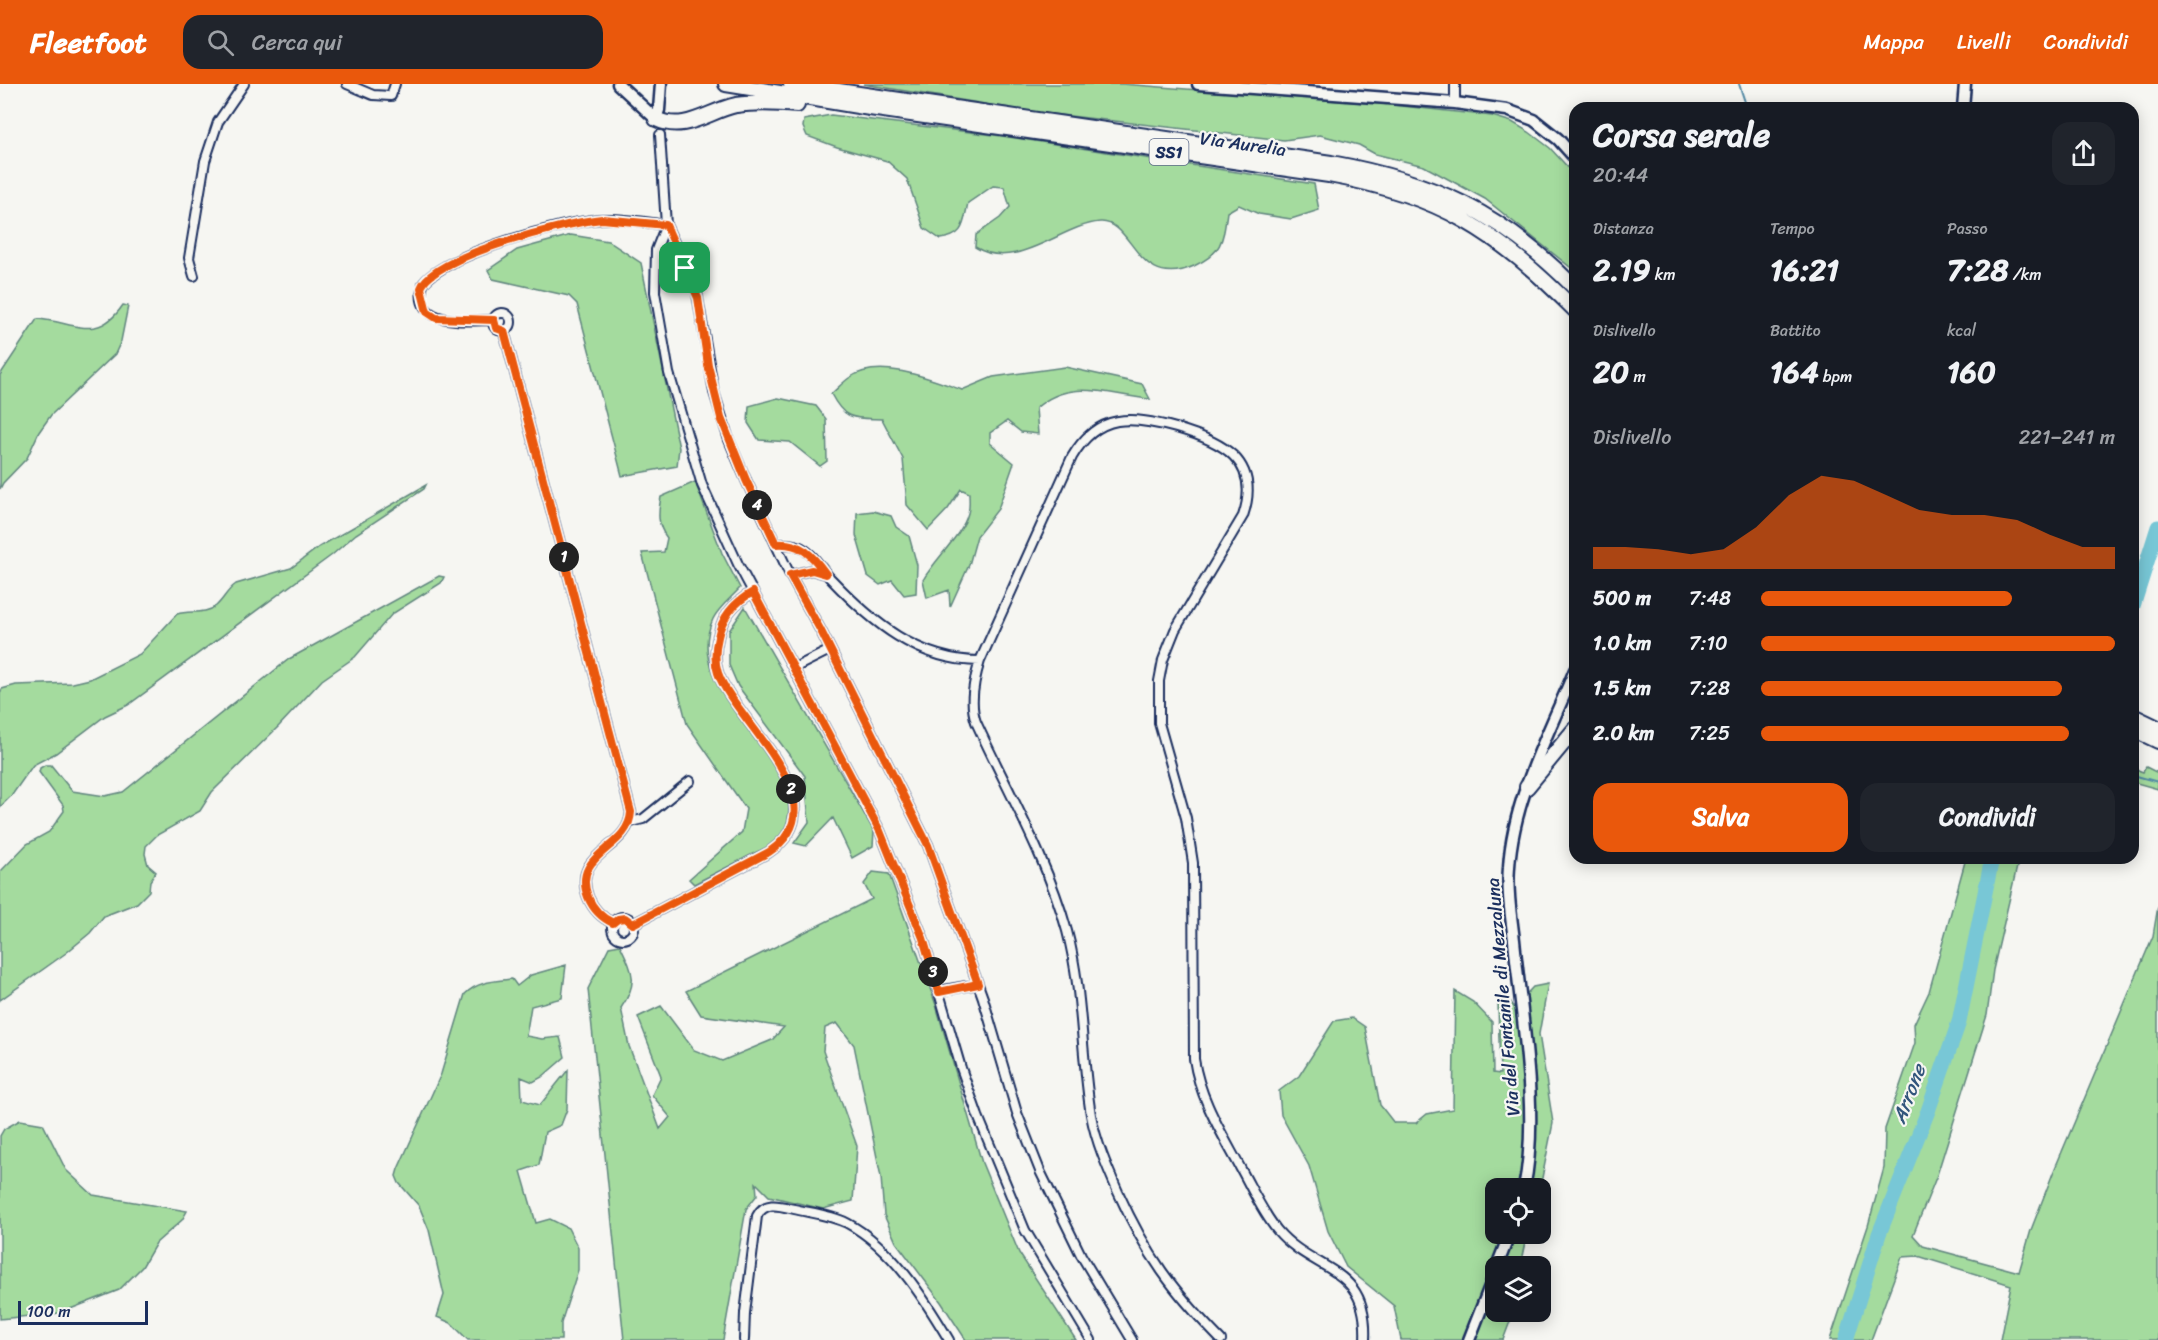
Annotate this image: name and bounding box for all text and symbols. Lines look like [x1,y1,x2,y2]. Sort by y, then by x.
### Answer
search box [183,15,603,69]
text: Fleetfoot [30,18,147,67]
text: Cerca qui [252,23,342,62]
text: Mappa [1863,23,1924,61]
text: Livelli [1957,23,2011,61]
text: Condividi [2044,23,2128,61]
icon: search [204,26,237,59]
text: Corsa serale [1593,106,1770,164]
street label: Via Aurelia [1198,122,1288,166]
button: share [2052,122,2115,185]
road number: SS1 [1150,139,1188,165]
text: 20:44 [1593,158,1648,193]
text: Distanza [1593,214,1654,243]
text: Tempo [1770,214,1815,243]
text: Passo [1947,214,1988,243]
pin [659,242,710,293]
text: 2.19 [1593,243,1651,297]
text: 16:21 [1770,243,1839,297]
text: 7:28 [1947,243,2009,297]
icon: arrive [668,251,701,284]
text: km [1651,260,1676,289]
text: /km [2009,260,2041,289]
text: Dislivello [1593,316,1656,345]
text: Battito [1770,316,1821,345]
text: kcal [1947,316,1976,345]
text: 20 [1593,345,1629,399]
text: 164 [1770,345,1819,399]
text: 160 [1947,345,1996,399]
text: m [1629,362,1646,391]
text: bpm [1819,362,1852,391]
text: Dislivello [1593,420,1671,455]
text: 221–241 m [2019,420,2115,455]
pin: 4 [742,490,772,520]
text: 4 [752,490,762,519]
pin: 1 [549,542,579,572]
text: 1 [561,542,567,571]
text: 500 m [1593,581,1651,616]
text: 7:48 [1689,581,1731,616]
text: 1.0 km [1593,626,1651,661]
text: 7:10 [1689,626,1728,661]
text: 1.5 km [1593,671,1651,706]
text: 7:28 [1689,671,1730,706]
text: 2.0 km [1593,716,1654,751]
text: 7:25 [1689,716,1730,751]
pin: 2 [776,774,806,804]
text: 2 [786,774,796,803]
button: Salva [1593,783,1848,852]
button: Condividi [1860,783,2115,852]
street label: Via del Fontanile di Mezzaluna [1477,877,1529,1117]
pin: 3 [918,957,948,987]
text: 3 [929,957,937,986]
water label: Arrone [1881,1058,1937,1130]
map controls [1485,1178,1551,1322]
button: locate [1485,1178,1551,1244]
button: layers [1485,1256,1551,1322]
text: 100 m [27,1297,71,1326]
scale bar [18,1298,148,1326]

